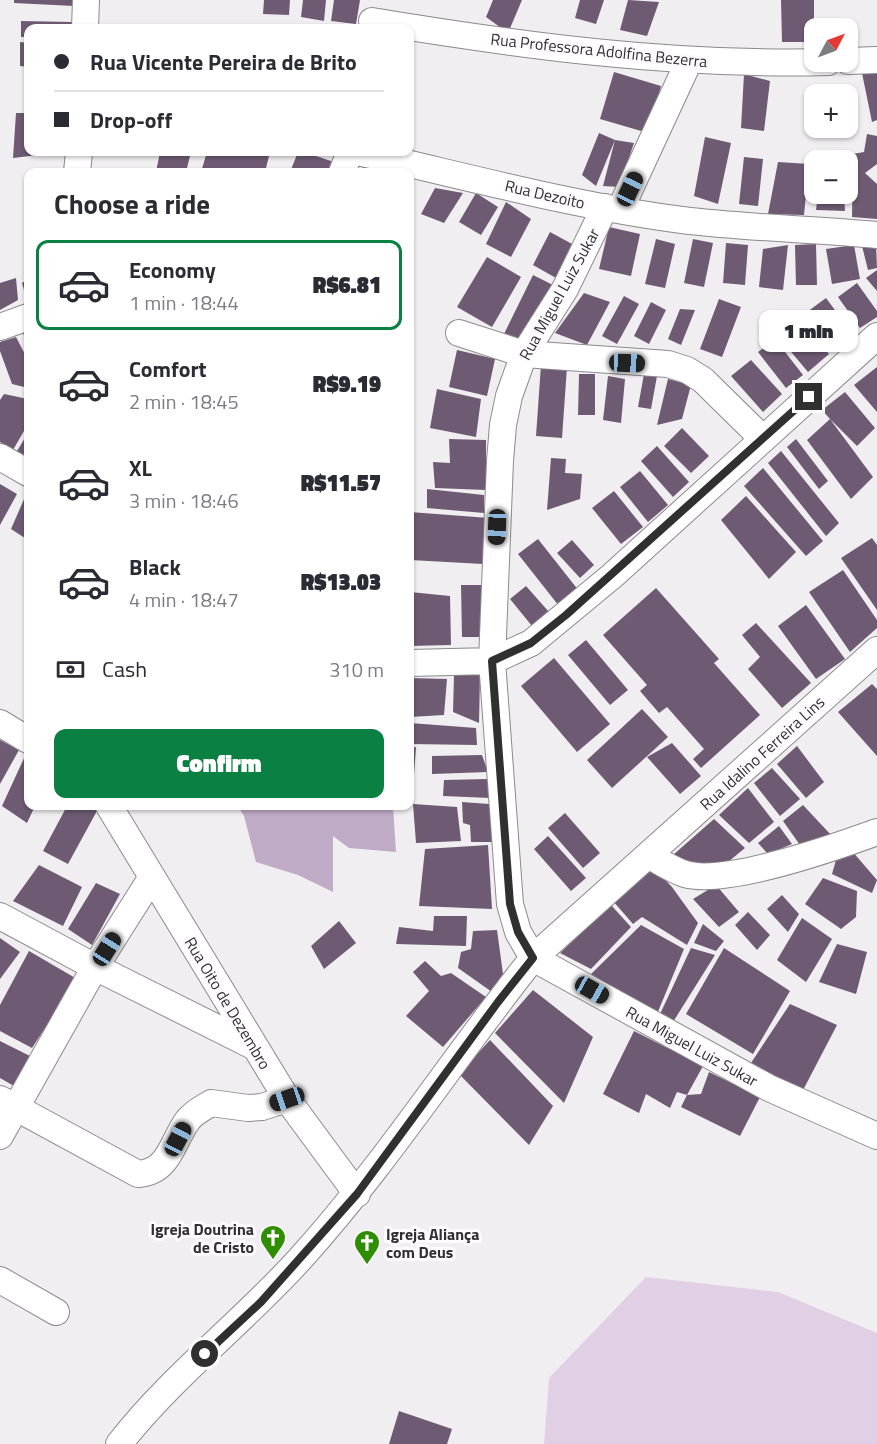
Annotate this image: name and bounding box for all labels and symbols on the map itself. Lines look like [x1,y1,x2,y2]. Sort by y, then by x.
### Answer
north arrow [804,18,858,72]
street label: Rua Professora Adolfina Bezerra [489,27,709,73]
car [614,169,646,209]
street label: Rua Dezoito [503,173,587,215]
street label: Rua Miguel Luiz Sukar [513,223,605,364]
callout: 1 min [760,310,858,352]
car [609,353,645,373]
route end [795,383,822,410]
car [487,509,507,545]
street label: Rua Idalino Ferreira Lins [694,690,830,816]
car [90,929,124,969]
street label: Rua Oito de Dezembro [179,932,277,1074]
car [572,973,612,1007]
street label: Rua Miguel Luiz Sukar [622,1000,763,1092]
car [267,1085,307,1113]
car [162,1119,194,1159]
place label: Igreja Doutrina de Cristo [151,1217,254,1259]
place label: Igreja Aliança com Deus [386,1222,479,1264]
church icon: Igreja Doutrina de Cristo [258,1223,288,1261]
church icon: Igreja Aliança com Deus [352,1228,382,1266]
route start [191,1340,218,1367]

